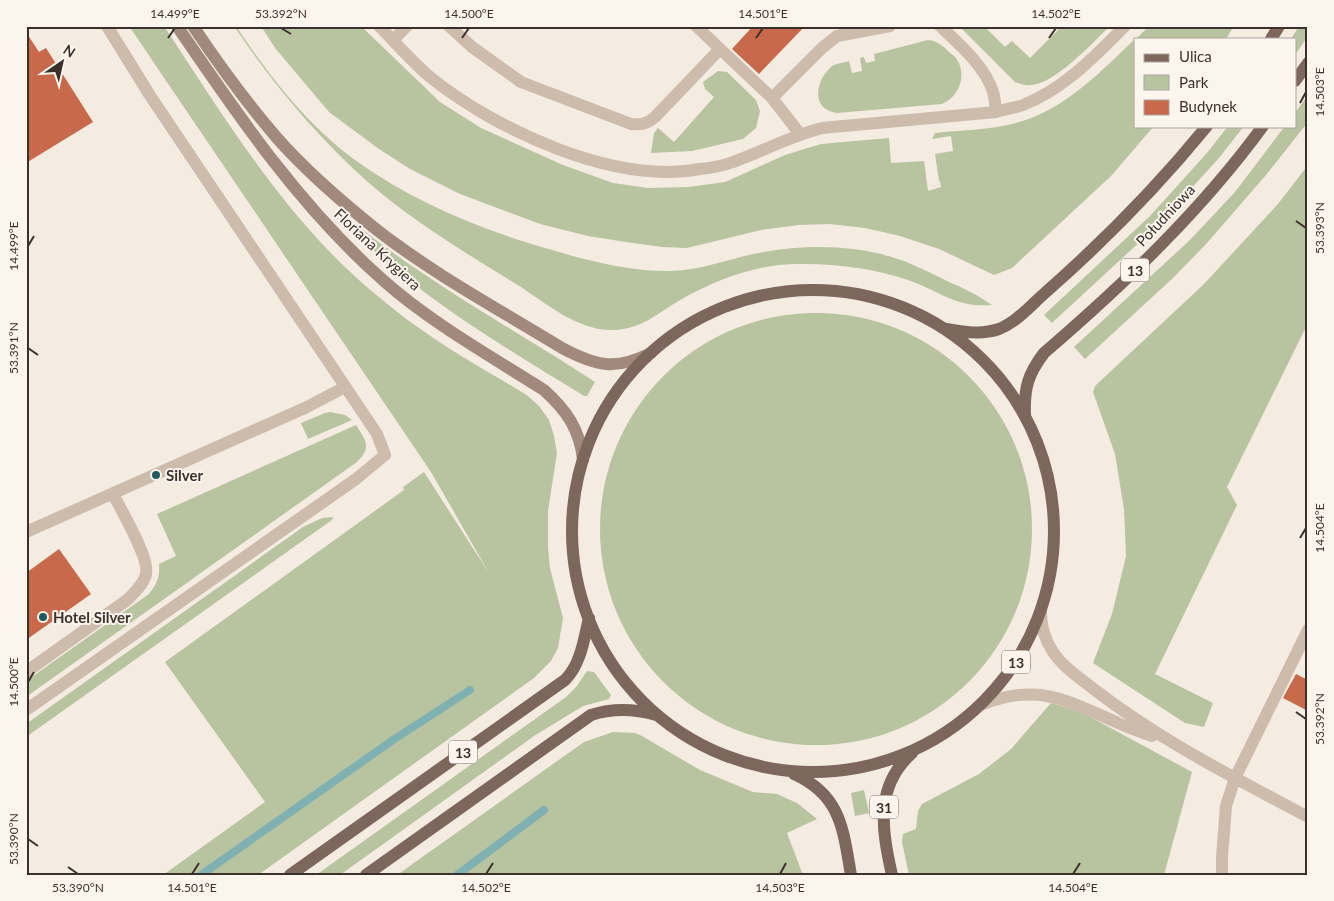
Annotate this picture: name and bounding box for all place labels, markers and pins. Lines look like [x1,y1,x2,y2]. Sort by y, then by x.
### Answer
place label: Silver [166,466,203,484]
marker: Silver [150,469,162,481]
place label: Hotel Silver [53,608,131,626]
marker: Hotel Silver [37,611,49,623]

